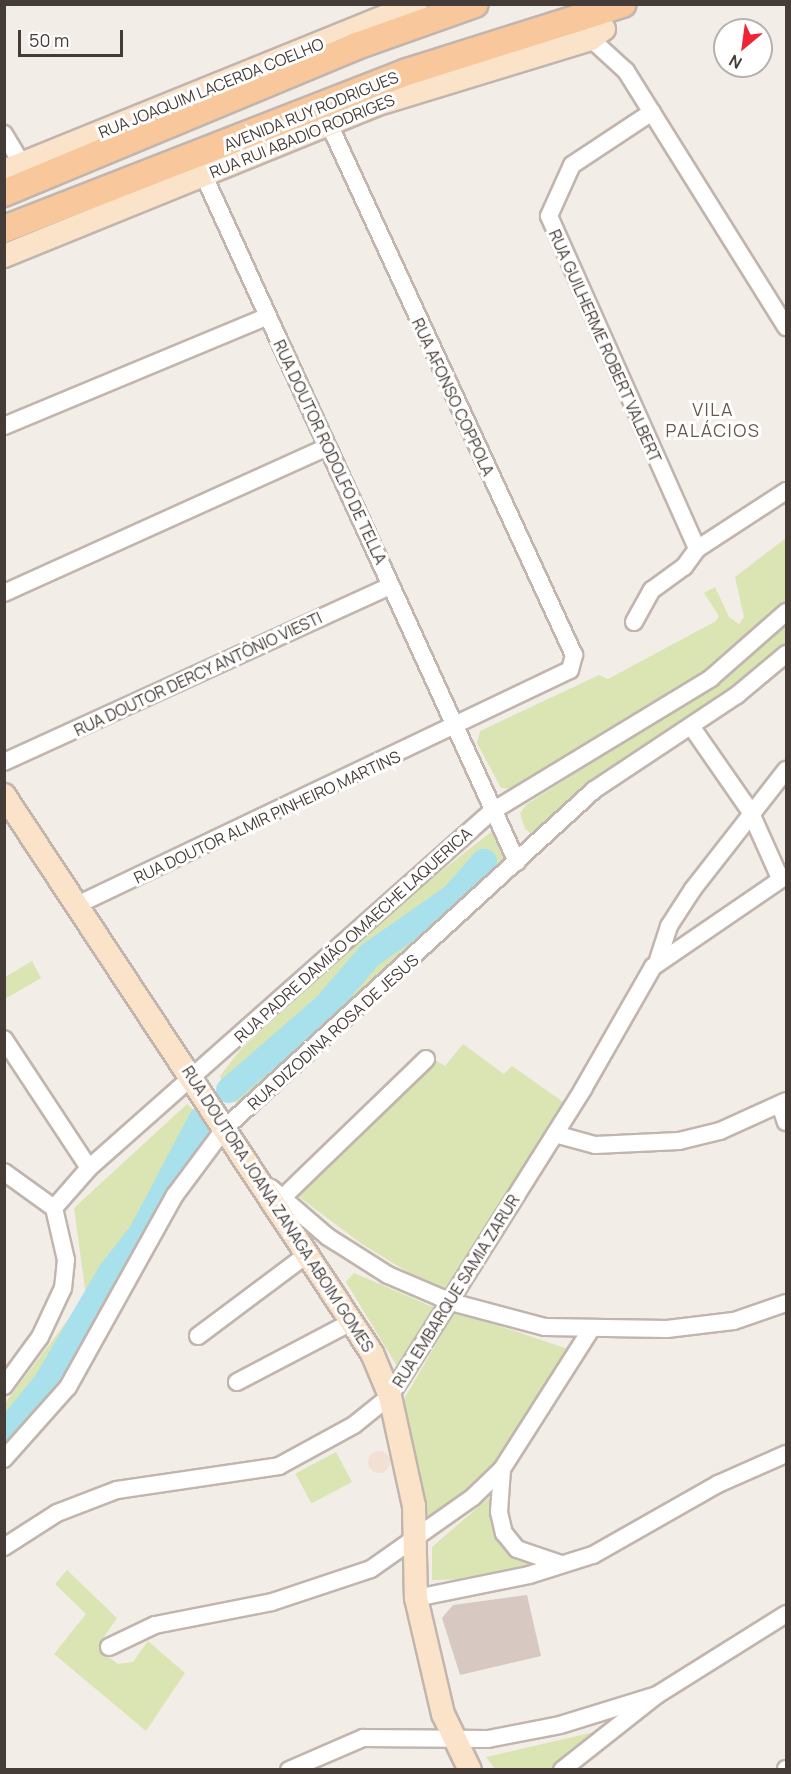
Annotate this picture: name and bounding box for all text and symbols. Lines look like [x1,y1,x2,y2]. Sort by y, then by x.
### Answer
scale bar [21,18,126,56]
north arrow [713,18,773,78]
text: 50 m [29,28,69,52]
street label: RUA JOAQUIM LACERDA COELHO [96,34,326,142]
text: N [725,50,746,74]
street label: AVENIDA RUY RODRIGUES [221,67,401,155]
street label: RUA RUI ABADIO RODRIGES [207,90,397,182]
street label: RUA GUILHERME ROBERT VALBERT [545,226,665,466]
street label: RUA AFONSO COPPOLA [408,315,498,479]
street label: RUA DOUTOR RODOLFO DE TELLA [269,337,391,567]
district label: VILA PALÁCIOS [666,399,760,442]
street label: RUA DOUTOR DERCY ANTÔNIO VIESTI [71,608,325,740]
street label: RUA DOUTOR ALMIR PINHEIRO MARTINS [131,747,403,887]
street label: RUA PADRE DAMIÃO OMAECHE LAQUERICA [231,823,475,1047]
street label: RUA DIZODINA ROSA DE JESUS [244,950,422,1114]
street label: RUA DOUTORA JOANA ZANAGA ABOIM GOMES [178,1062,378,1356]
street label: RUA EMBARQUE SAMIA ZARUR [389,1191,523,1391]

